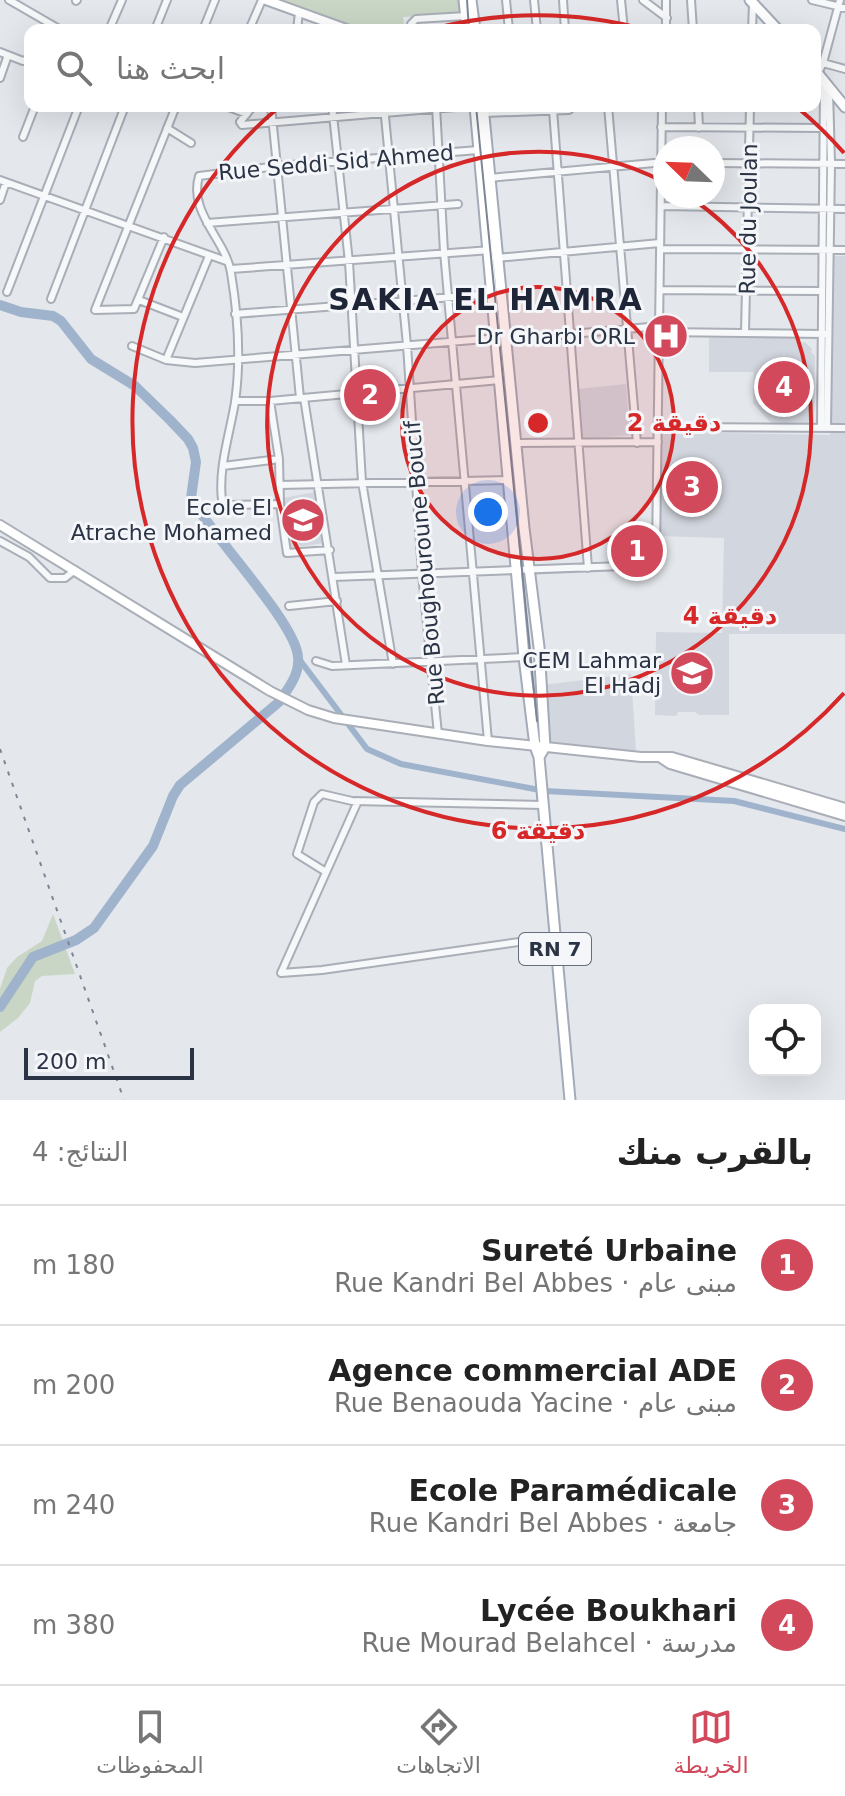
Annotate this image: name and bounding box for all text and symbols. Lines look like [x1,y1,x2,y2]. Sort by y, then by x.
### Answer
search box [24,24,821,112]
icon: search [52,46,96,90]
text: ابحث هنا [116,51,225,86]
north arrow [653,136,725,208]
street label: Rue Seddi Sid Ahmed [217,140,455,185]
street label: Rue du Joulan [735,143,762,295]
district label: SAKIA EL HAMRA [328,282,644,317]
hospital icon: Dr Gharbi ORL [642,312,690,360]
place label: Dr Gharbi ORL [477,324,636,349]
pin: 4 [758,357,810,417]
pin: 2 [344,365,396,425]
centre of rings [524,409,552,437]
text: 2 دقيقة [627,409,721,437]
street label: Rue Boughouroune Boucif [399,418,449,706]
pin: 3 [666,457,718,517]
your location [468,492,508,532]
place label: Ecole El Atrache Mohamed [71,495,272,545]
school or university icon: Ecole El Atrache Mohamed [279,496,327,544]
pin: 1 [611,521,663,581]
text: 4 دقيقة [683,602,777,630]
place label: CEM Lahmar El Hadj [522,648,662,698]
school or university icon: CEM Lahmar El Hadj [668,649,716,697]
text: 6 دقيقة [491,817,585,845]
road number: RN 7 [519,933,591,965]
map controls [749,1004,821,1076]
button: locate [749,1004,821,1076]
scale bar [24,1044,194,1080]
text: 200 m [36,1049,106,1074]
text: بالقرب منك [616,1132,813,1172]
text: النتائج: 4 [32,1137,128,1167]
text: Sureté Urbaine [481,1233,737,1268]
text: 180 m [32,1250,115,1280]
text: 1 [778,1250,796,1280]
text: مبنى عام · Rue Kandri Bel Abbes [334,1268,737,1298]
text: Agence commercial ADE [328,1353,737,1388]
text: 200 m [32,1370,115,1400]
text: 2 [778,1370,796,1400]
text: مبنى عام · Rue Benaouda Yacine [334,1388,737,1418]
text: Ecole Paramédicale [409,1473,737,1508]
text: 240 m [32,1490,115,1520]
text: 3 [778,1490,796,1520]
text: جامعة · Rue Kandri Bel Abbes [369,1508,737,1538]
text: Lycée Boukhari [480,1593,737,1628]
text: 380 m [32,1610,115,1640]
text: 4 [778,1610,796,1640]
text: مدرسة · Rue Mourad Belahcel [362,1628,737,1658]
tab: المحفوظات [96,1705,204,1778]
tab: الاتجاهات [396,1705,481,1778]
tab: الخريطة [674,1705,749,1778]

